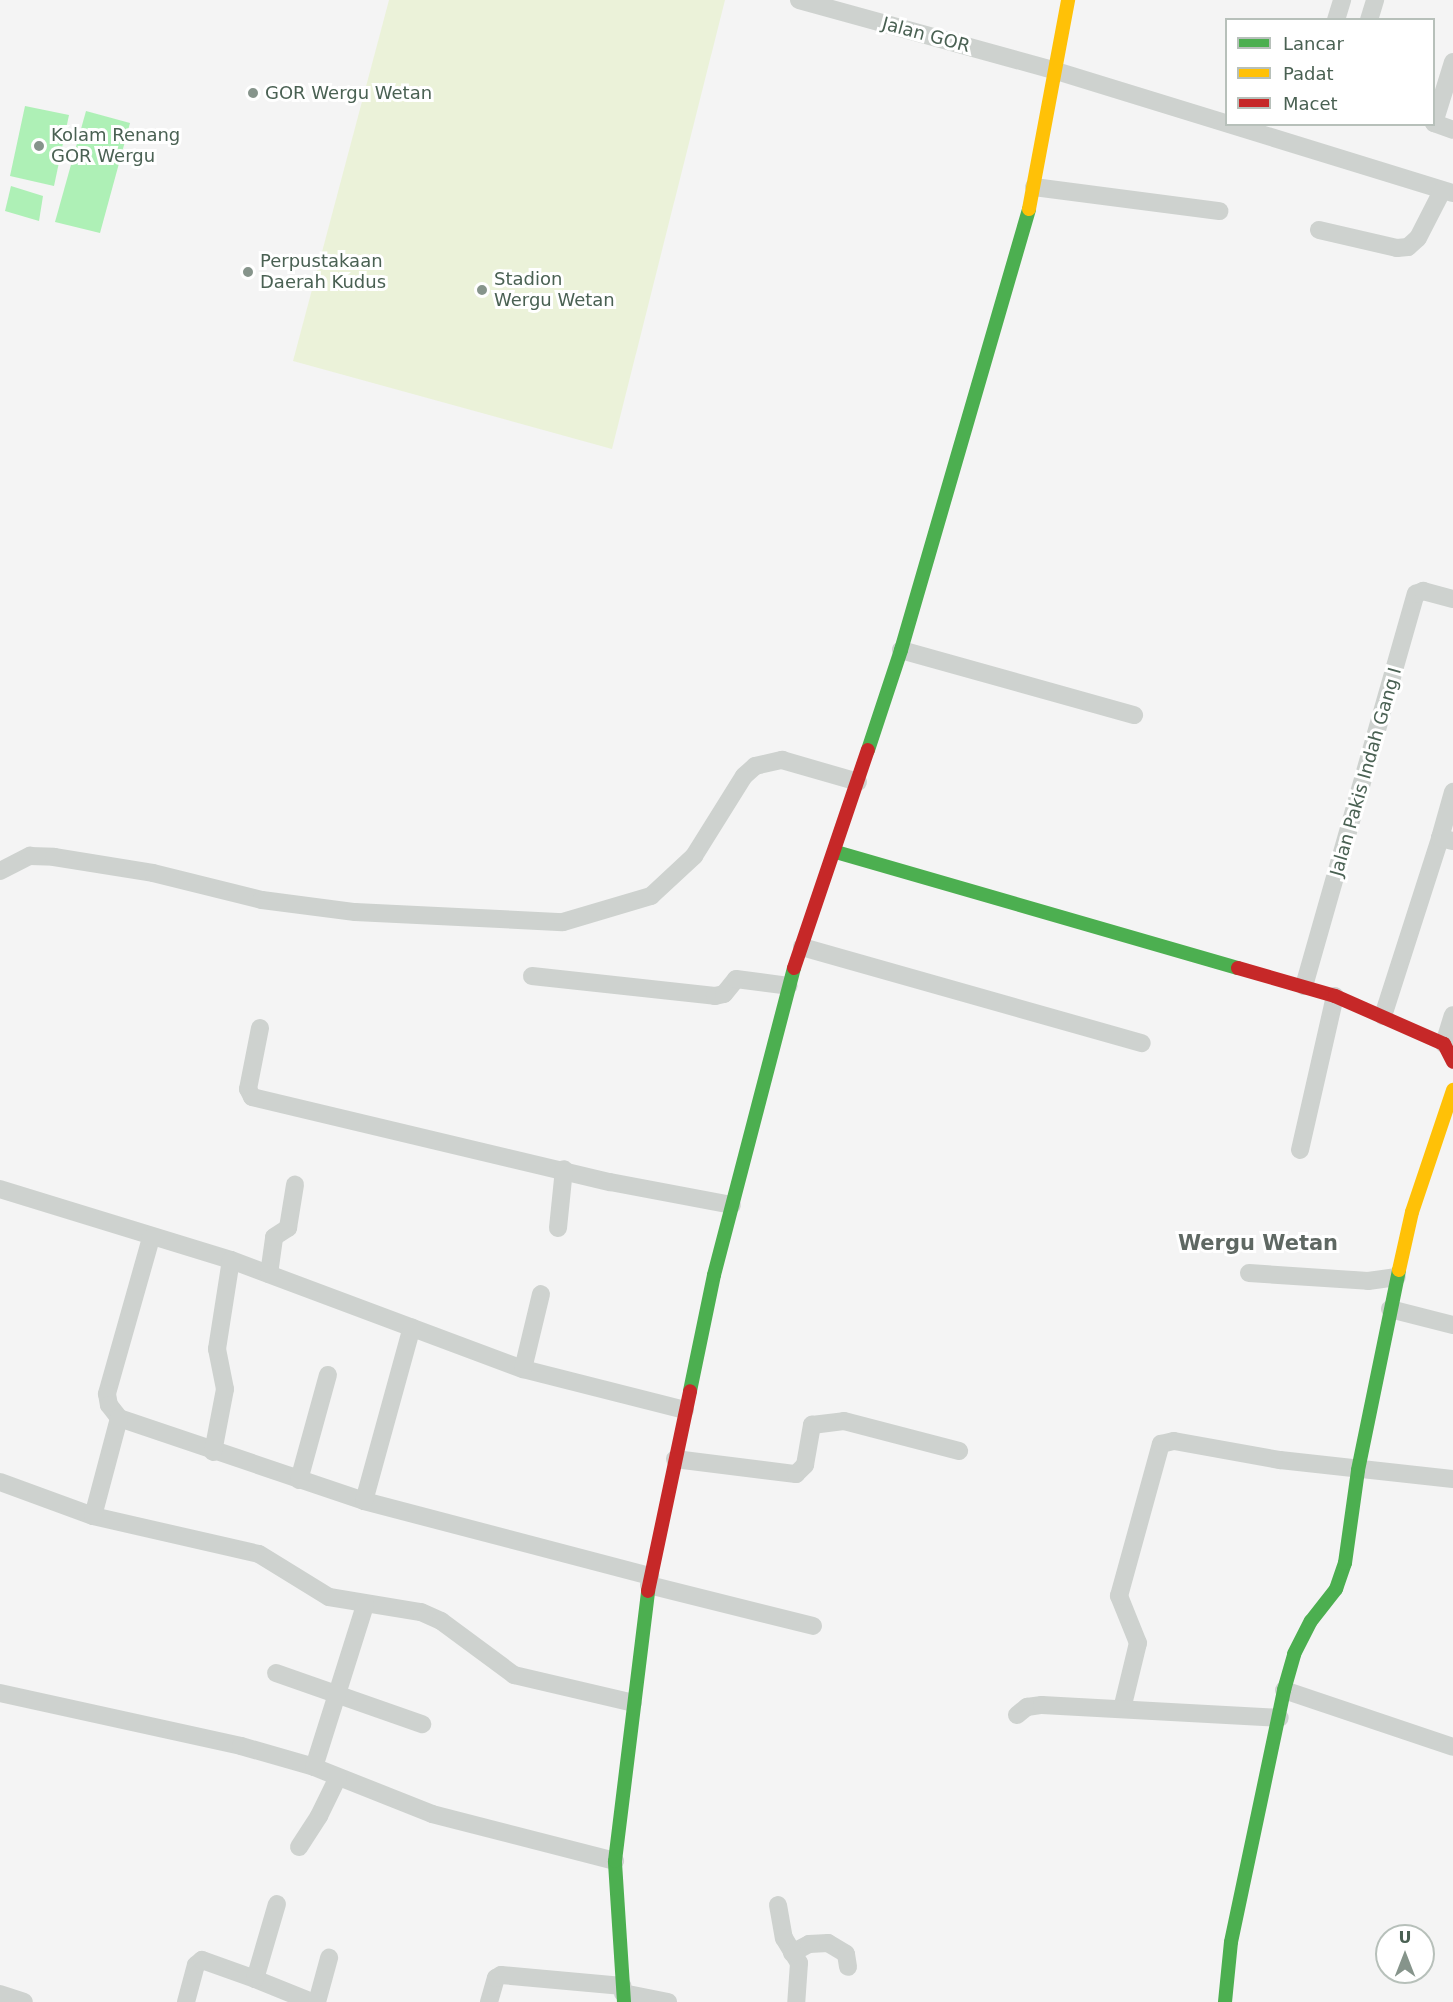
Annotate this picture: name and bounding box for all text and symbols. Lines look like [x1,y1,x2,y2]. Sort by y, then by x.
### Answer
street label: Jalan GOR [880,13,972,57]
legend [1225,18,1435,126]
text: Lancar [1283,33,1344,54]
text: Padat [1283,63,1334,84]
place label: GOR Wergu Wetan [265,82,432,104]
marker: GOR Wergu Wetan [246,86,260,100]
text: Macet [1283,93,1338,114]
place label: Kolam Renang GOR Wergu [51,125,180,168]
marker: Kolam Renang GOR Wergu [32,139,46,153]
place label: Perpustakaan Daerah Kudus [260,251,386,294]
marker: Perpustakaan Daerah Kudus [241,265,255,279]
place label: Stadion Wergu Wetan [494,269,615,312]
marker: Stadion Wergu Wetan [475,283,489,297]
street label: Jalan Pakis Indah Gang I [1326,665,1406,879]
district label: Wergu Wetan [1178,1230,1338,1256]
north arrow [1375,1924,1435,1984]
text: U [1399,1928,1412,1947]

